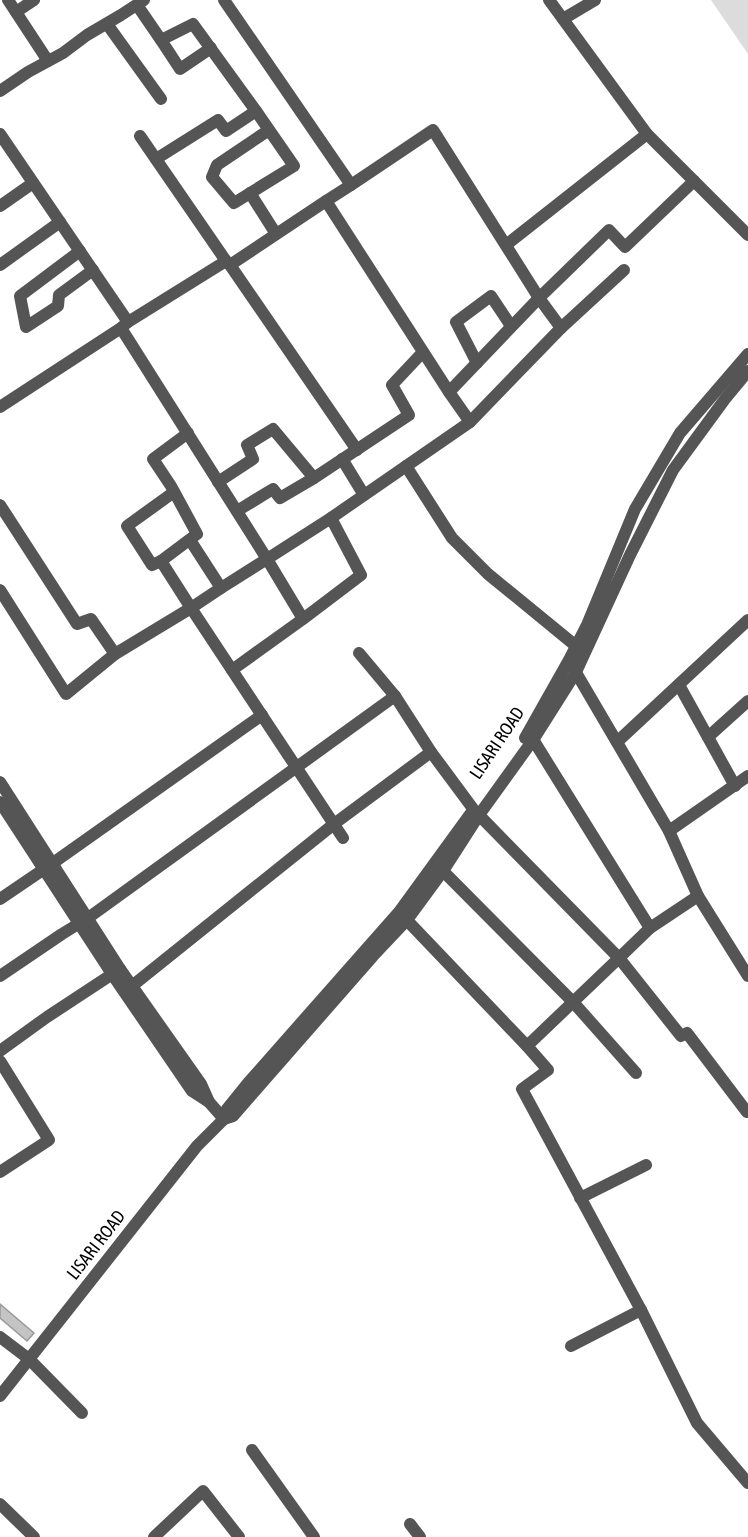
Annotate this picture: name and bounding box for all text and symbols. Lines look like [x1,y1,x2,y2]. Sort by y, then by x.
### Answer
street label: LISARI ROAD [465,703,528,783]
street label: LISARI ROAD [62,1206,129,1284]

